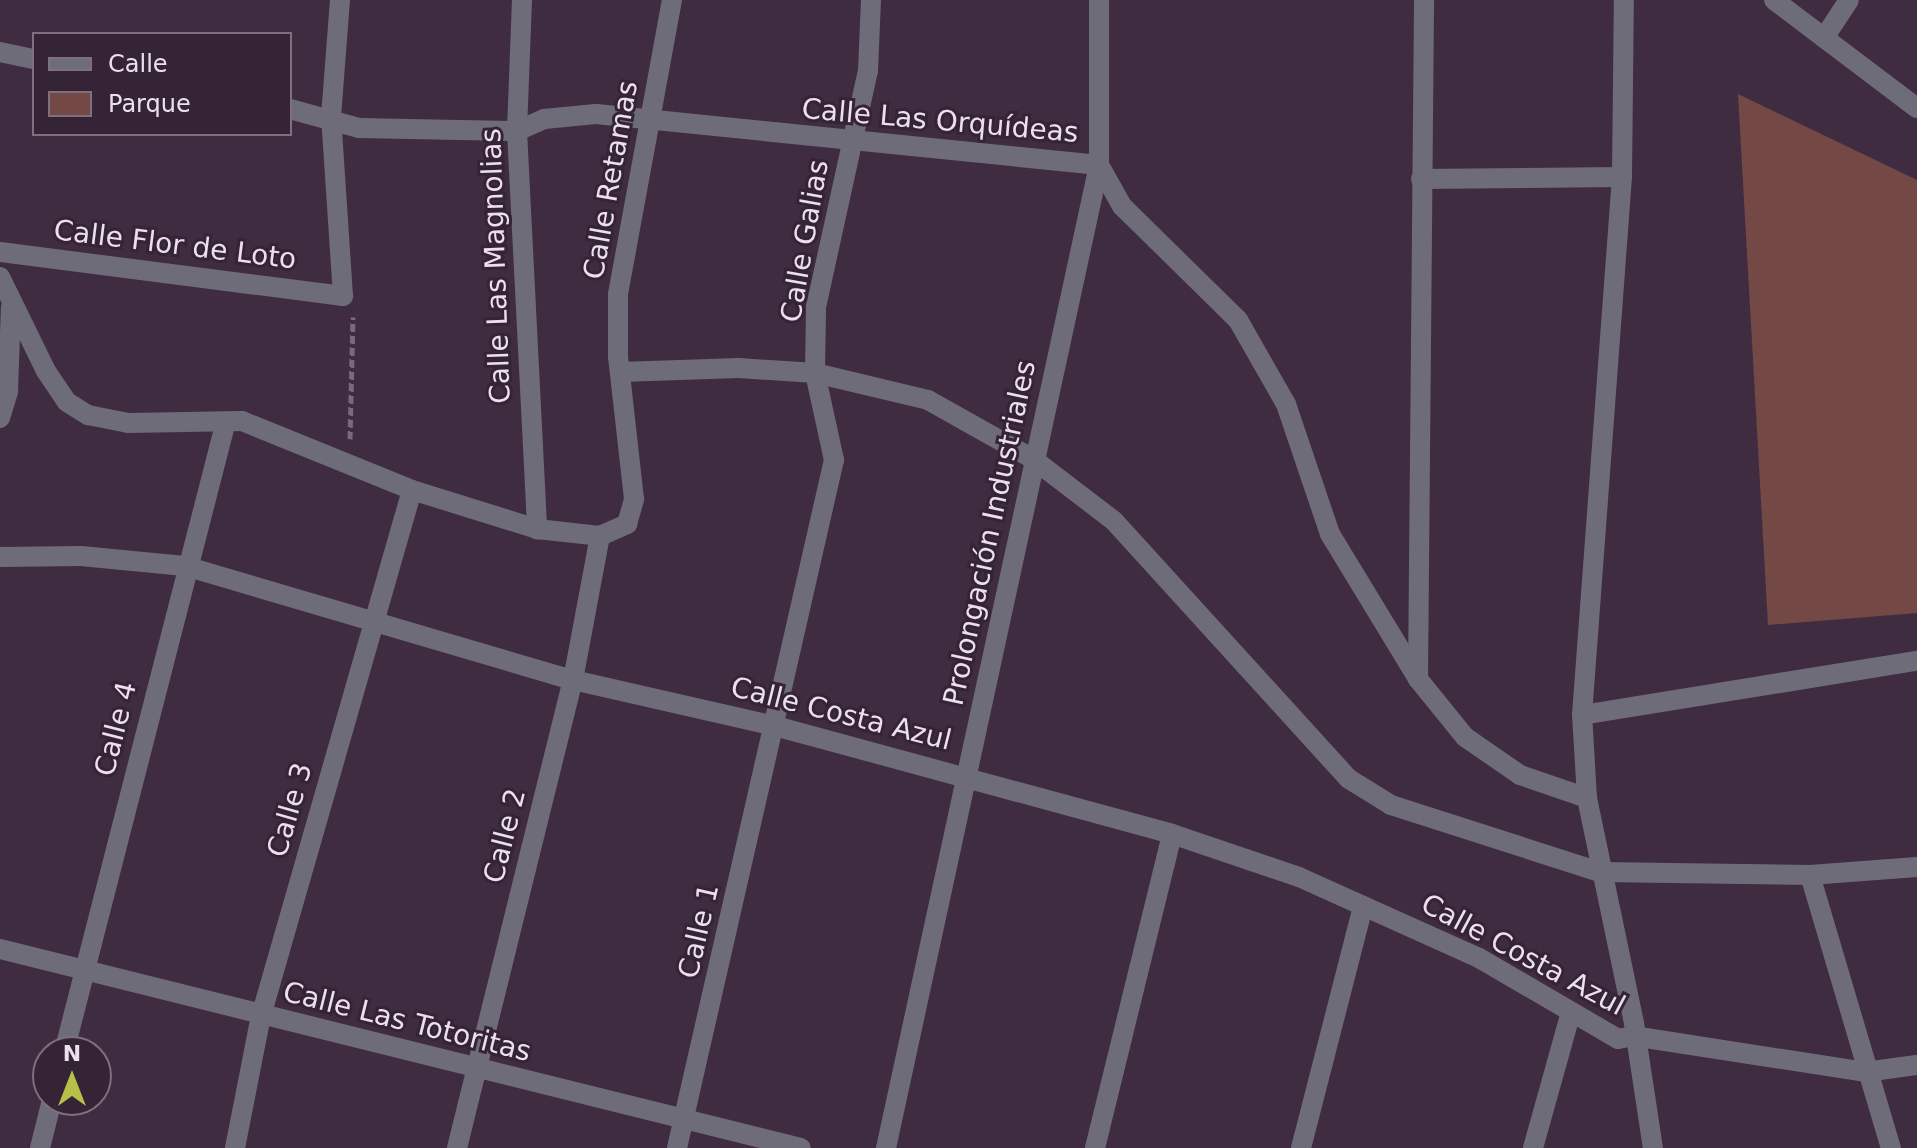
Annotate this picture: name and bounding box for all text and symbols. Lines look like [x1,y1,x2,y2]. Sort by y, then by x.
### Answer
legend [32,32,292,136]
text: Calle [108,50,168,78]
street label: Calle Retamas [577,78,645,282]
text: Parque [108,90,191,118]
street label: Calle Las Orquídeas [800,92,1080,150]
street label: Calle Las Magnolias [474,128,518,404]
street label: Calle Galias [774,157,836,325]
street label: Calle Flor de Loto [52,213,298,277]
street label: Prolongación Industriales [937,357,1043,709]
street label: Calle Costa Azul [727,670,955,758]
street label: Calle 4 [88,678,144,780]
street label: Calle 3 [261,759,319,861]
street label: Calle 2 [477,785,533,887]
street label: Calle 1 [672,880,726,982]
street label: Calle Costa Azul [1415,887,1631,1023]
street label: Calle Las Totoritas [280,975,534,1069]
north arrow [32,1036,112,1116]
text: N [63,1041,81,1066]

